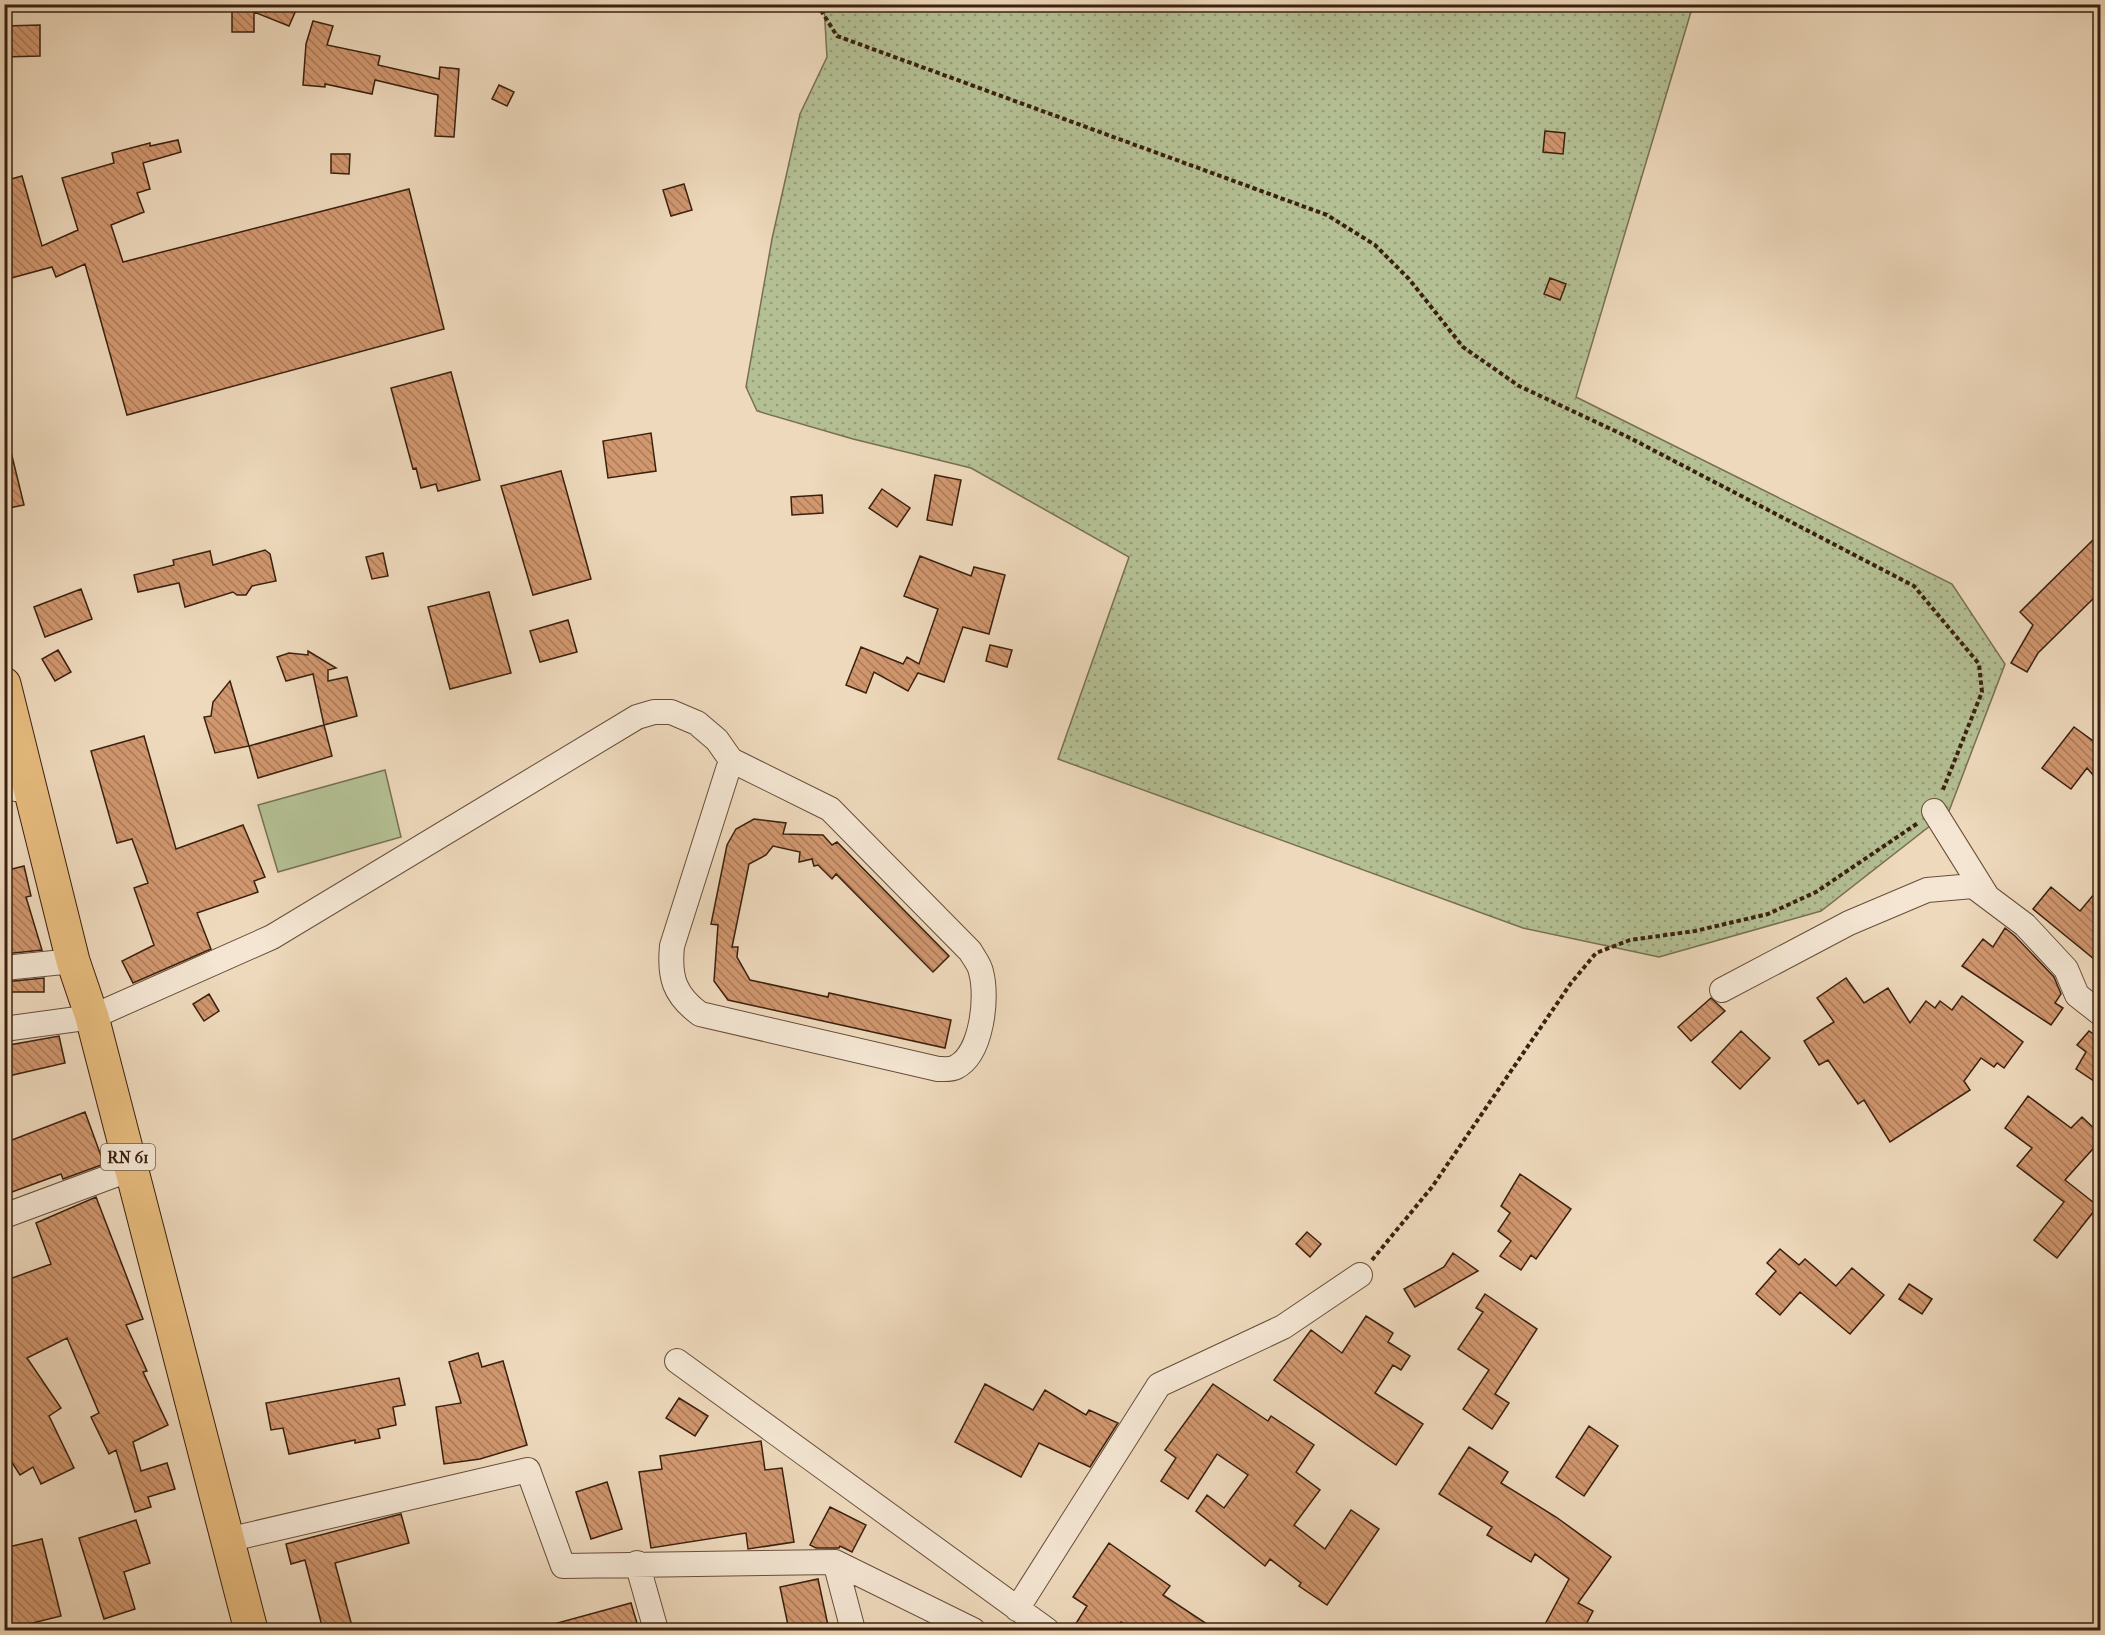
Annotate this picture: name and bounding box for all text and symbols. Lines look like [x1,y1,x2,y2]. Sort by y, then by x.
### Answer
road number: RN 61 [101,1144,155,1170]

